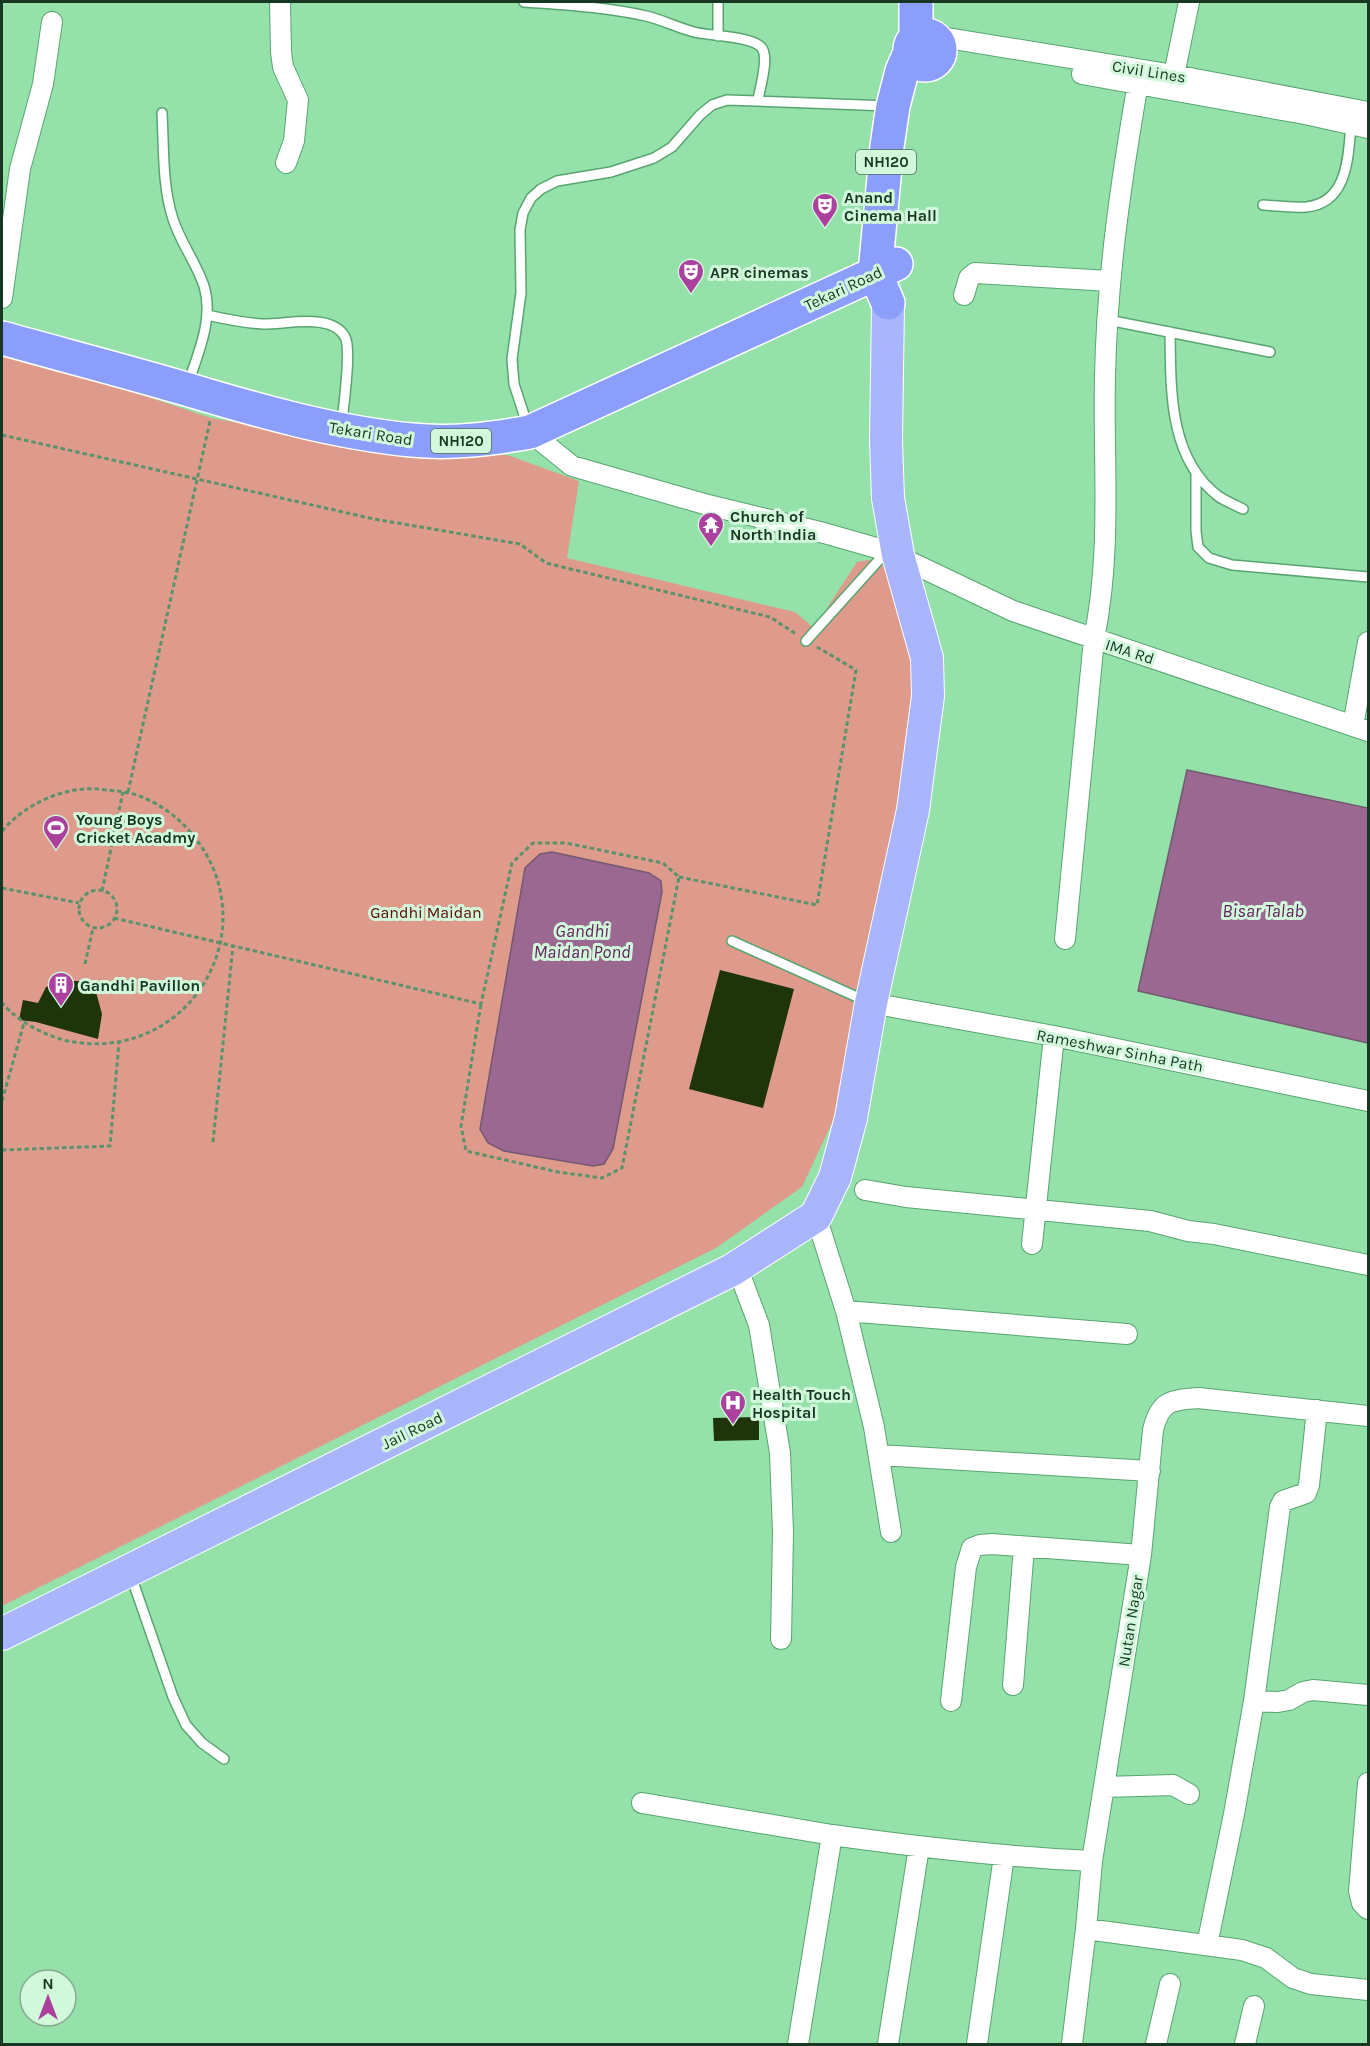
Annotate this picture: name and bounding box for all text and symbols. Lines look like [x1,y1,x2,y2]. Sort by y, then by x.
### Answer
street label: Civil Lines [1111,56,1187,87]
road number: NH120 [856,150,916,174]
place label: Anand Cinema Hall [844,188,937,225]
theatre icon: Anand Cinema Hall [810,191,840,229]
theatre icon: APR cinemas [676,257,706,295]
street label: Tekari Road [801,262,885,315]
place label: APR cinemas [710,263,809,282]
street label: Tekari Road [328,418,414,449]
road number: NH120 [431,429,491,453]
place label: Church of North India [730,507,816,544]
temple icon: Church of North India [696,510,726,548]
street label: IMA Rd [1103,635,1157,668]
place label: Young Boys Cricket Acadmy [76,810,195,847]
sports icon: Young Boys Cricket Acadmy [41,813,71,851]
water label: Bisar Talab [1222,900,1304,922]
park label: Gandhi Maidan [370,903,482,922]
water label: Gandhi Maidan Pond [533,920,631,963]
building icon: Gandhi Pavillon [46,970,76,1008]
place label: Gandhi Pavillon [80,976,200,995]
street label: Rameshwar Sinha Path [1035,1025,1205,1076]
place label: Health Touch Hospital [752,1385,851,1422]
hospital icon: Health Touch Hospital [718,1388,748,1426]
street label: Jail Road [379,1408,446,1453]
street label: Nutan Nagar [1114,1574,1147,1668]
north arrow [18,1968,78,2028]
text: N [42,1974,54,1993]

